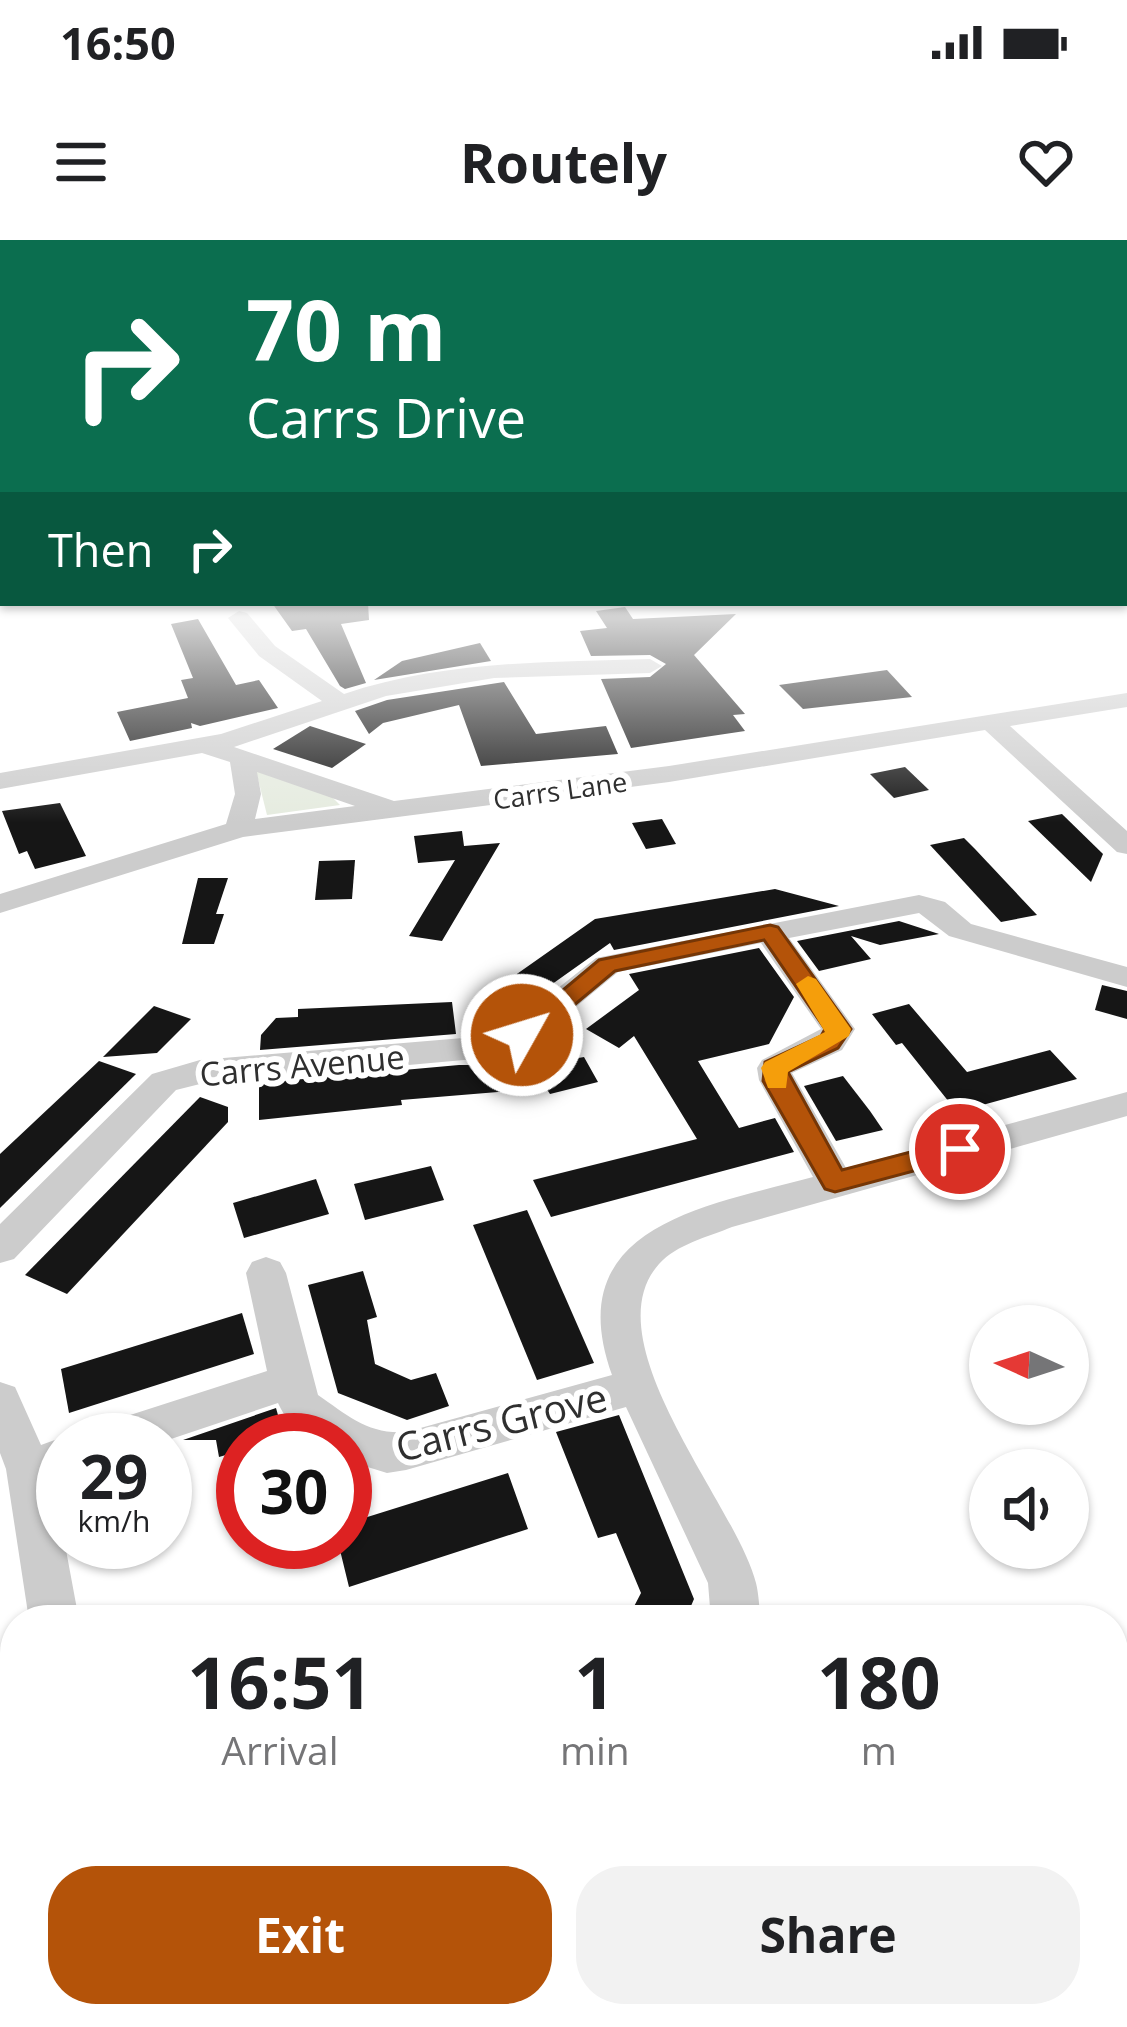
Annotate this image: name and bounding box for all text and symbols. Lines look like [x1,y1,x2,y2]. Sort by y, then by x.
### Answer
text: 16:50 [60,12,176,73]
text: Routely [460,125,667,199]
icon: menu [48,129,114,195]
icon: heart [1013,129,1079,195]
text: 70 m [246,271,446,386]
icon: right [48,288,204,444]
text: Carrs Drive [246,380,526,454]
icon: right [177,516,243,582]
text: Then [48,519,153,580]
street label: Carrs Lane [491,762,629,818]
position arrow [459,972,585,1098]
street label: Carrs Avenue [198,1034,406,1096]
pin [909,1098,1011,1200]
icon: arrive [927,1116,993,1182]
north arrow [969,1305,1089,1425]
map controls [969,1305,1089,1569]
street label: Carrs Grove [390,1369,612,1473]
speed limit sign: 30 [216,1413,372,1569]
text: 29 [80,1435,148,1517]
button: sound [969,1449,1089,1569]
text: km/h [78,1500,150,1541]
text: 16:51 [187,1632,373,1730]
text: 1 [574,1632,615,1730]
text: 180 [817,1632,941,1730]
text: Arrival [221,1723,339,1776]
text: min [560,1723,630,1776]
text: m [861,1723,897,1776]
button: Exit [48,1866,552,2004]
button: Share [576,1866,1080,2004]

